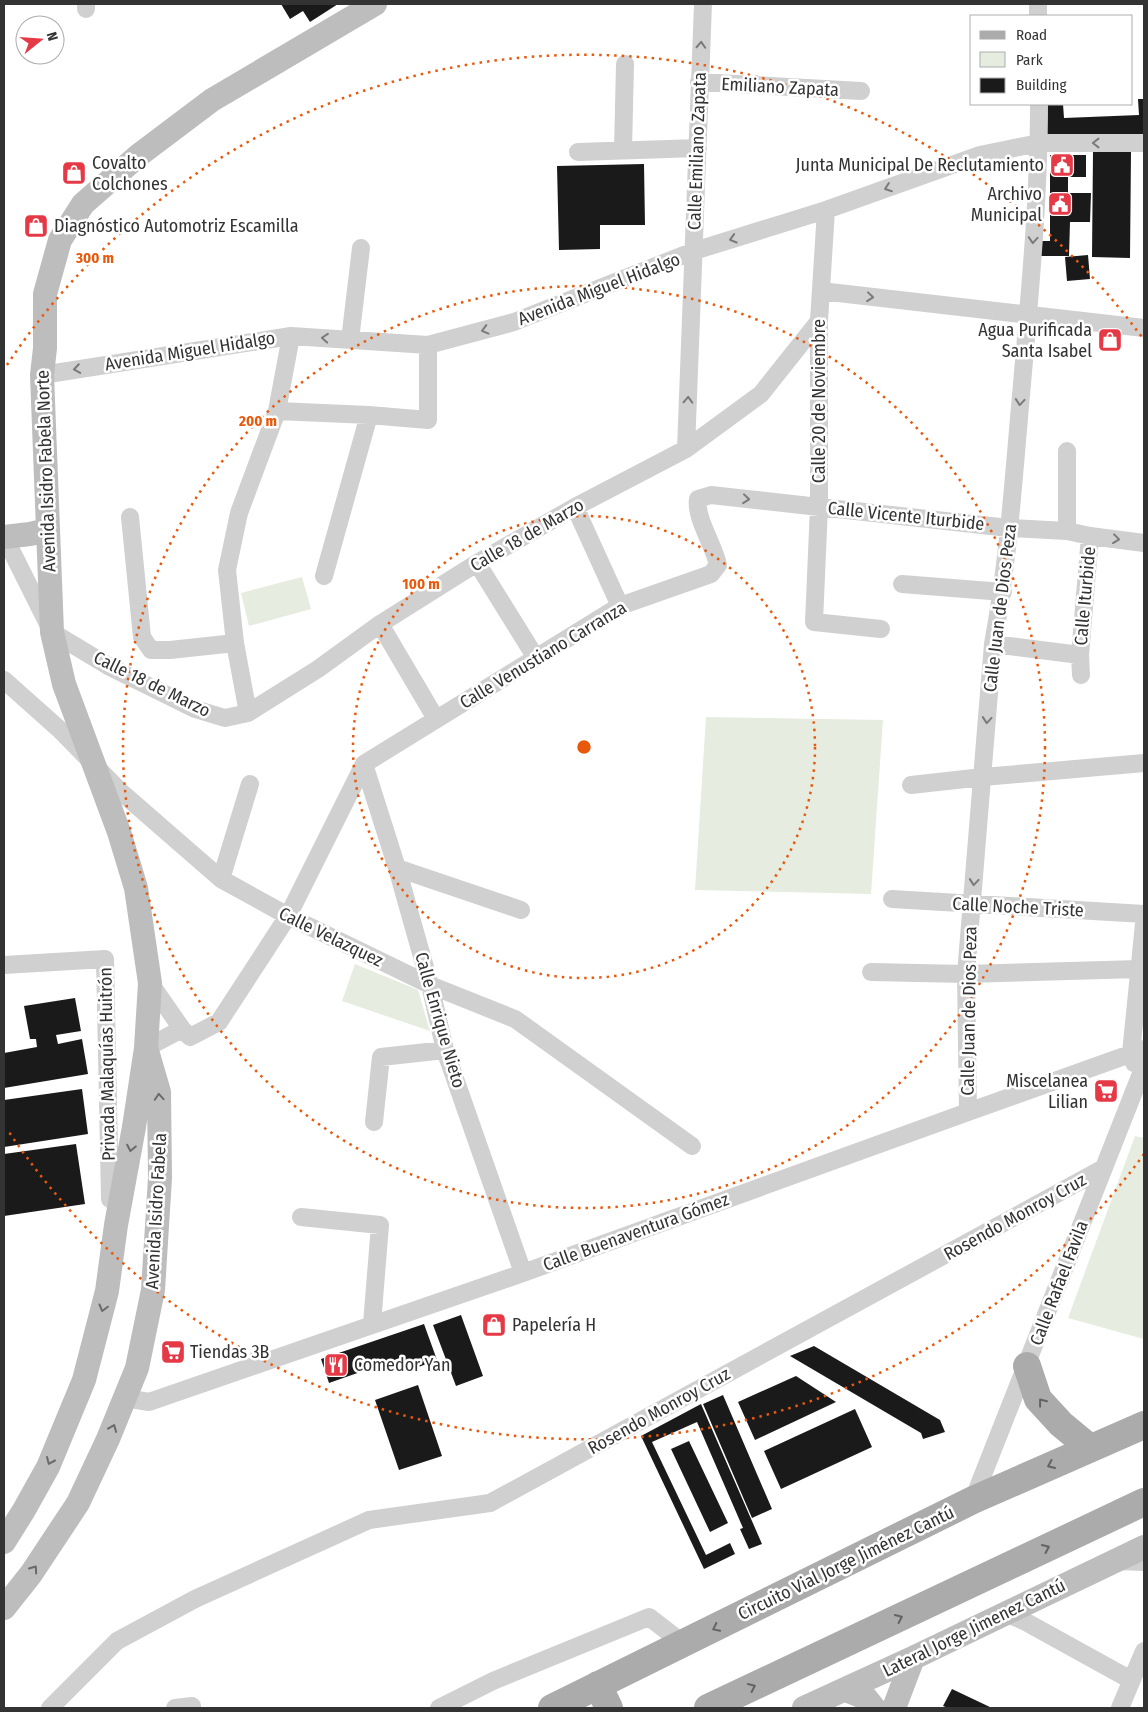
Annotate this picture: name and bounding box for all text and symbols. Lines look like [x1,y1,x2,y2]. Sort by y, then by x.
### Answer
north arrow [15,15,65,65]
legend [970,15,1133,105]
text: Road [1016,26,1047,44]
text: N [43,30,61,43]
one-way arrow [696,41,706,48]
text: Park [1016,51,1043,69]
street label: Calle Emiliano Zapata [683,72,711,230]
street label: Emiliano Zapata [721,73,840,101]
text: Building [1016,76,1067,94]
one-way arrow [1091,138,1099,148]
place label: Covalto Colchones [92,152,168,195]
public building icon: Junta Municipal De Reclutamiento [1049,152,1075,178]
place label: Junta Municipal De Reclutamiento [796,154,1044,176]
shop icon: Covalto Colchones [61,160,87,186]
one-way arrow [884,182,892,192]
place label: Archivo Municipal [971,183,1042,226]
public building icon: Archivo Municipal [1047,191,1073,217]
shop icon: Diagnóstico Automotriz Escamilla [23,213,49,239]
place label: Diagnóstico Automotriz Escamilla [54,215,299,237]
one-way arrow [730,233,738,243]
one-way arrow [1027,236,1038,244]
street label: Avenida Miguel Hidalgo [515,248,683,330]
text: 300 m [75,249,114,267]
one-way arrow [866,291,874,302]
street label: Calle 20 de Noviembre [808,319,830,483]
place label: Agua Purificada Santa Isabel [978,319,1092,362]
one-way arrow [480,324,489,335]
street label: Avenida Miguel Hidalgo [103,327,277,375]
shop icon: Agua Purificada Santa Isabel [1097,327,1123,353]
one-way arrow [320,333,328,344]
one-way arrow [73,363,81,374]
street label: Avenida Isidro Fabela Norte [31,370,61,572]
one-way arrow [683,396,694,404]
one-way arrow [1015,398,1026,406]
text: 200 m [238,412,277,430]
one-way arrow [742,493,750,504]
street label: Calle 18 de Marzo [466,494,588,576]
street label: Calle Vicente Iturbide [827,497,985,535]
street label: Calle Juan de Dios Peza [979,522,1021,693]
one-way arrow [1112,533,1120,544]
street label: Calle Iturbide [1070,546,1100,646]
text: 100 m [402,575,440,593]
street label: Calle Venustiano Carranza [456,596,630,714]
street label: Calle 18 de Marzo [90,646,214,722]
one-way arrow [982,716,993,724]
centre of rings [575,738,593,756]
one-way arrow [968,878,979,886]
street label: Calle Noche Triste [952,893,1084,921]
street label: Calle Velazquez [275,902,387,972]
street label: Calle Juan de Dios Peza [957,926,981,1096]
street label: Calle Enrique Nieto [410,950,470,1090]
street label: Privada Malaquías Huitrón [94,967,120,1161]
place label: Miscelanea Lilian [1006,1070,1088,1113]
supermarket icon: Miscelanea Lilian [1093,1078,1119,1104]
one-way arrow [153,1093,164,1101]
street label: Avenida Isidro Fabela [141,1132,171,1290]
one-way arrow [126,1143,136,1152]
street label: Rosendo Monroy Cruz [940,1169,1090,1265]
street label: Calle Buenaventura Gómez [540,1188,732,1276]
street label: Calle Rafael Favila [1025,1217,1093,1348]
one-way arrow [98,1303,109,1312]
shop icon: Papelería H [481,1312,507,1338]
place label: Papelería H [512,1314,596,1336]
supermarket icon: Tiendas 3B [160,1339,186,1365]
place label: Tiendas 3B [190,1341,270,1363]
restaurant icon: Comedor Yan [323,1352,349,1378]
place label: Comedor Yan [354,1354,450,1376]
street label: Rosendo Monroy Cruz [584,1363,734,1459]
one-way arrow [1039,1399,1048,1408]
one-way arrow [107,1424,117,1433]
one-way arrow [46,1456,57,1465]
one-way arrow [1047,1459,1056,1470]
street label: Circuito Vial Jorge Jiménez Cantú [734,1501,958,1625]
one-way arrow [1041,1544,1050,1554]
one-way arrow [28,1566,37,1575]
street label: Lateral Jorge Jimenez Cantú [879,1574,1069,1682]
one-way arrow [894,1613,903,1624]
one-way arrow [712,1622,721,1632]
one-way arrow [747,1683,756,1694]

